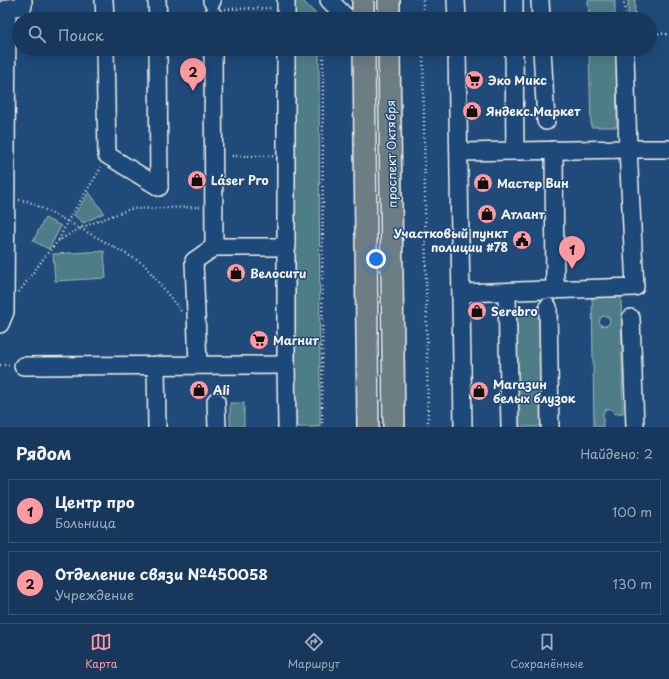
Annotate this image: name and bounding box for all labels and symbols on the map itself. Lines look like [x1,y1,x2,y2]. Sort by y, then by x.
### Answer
pin: 2 [180,58,206,91]
supermarket icon: Эко Микс [463,69,485,91]
place label: Эко Микс [488,71,547,89]
street label: проспект Октября [381,100,401,208]
shop icon: Яндекс.Маркет [461,100,483,122]
place label: Яндекс.Маркет [486,102,581,120]
shop icon: Láser Pro [186,169,208,191]
place label: Láser Pro [211,171,269,189]
shop icon: Мастер Вин [472,172,494,194]
place label: Мастер Вин [497,174,569,192]
shop icon: Атлант [476,203,498,225]
place label: Атлант [501,205,546,223]
place label: Участковый пункт полиции #78 [393,224,509,256]
public building icon: Участковый пункт полиции #78 [511,229,533,251]
pin: 1 [559,236,585,269]
your location [366,249,386,269]
shop icon: Велосити [225,262,247,284]
place label: Велосити [250,264,307,282]
shop icon: Serebro [466,300,488,322]
place label: Serebro [491,302,538,320]
supermarket icon: Магнит [248,329,270,351]
place label: Магнит [273,331,319,349]
place label: Магазин белых блузок [493,375,576,407]
shop icon: Ali [188,379,210,401]
shop icon: Магазин белых блузок [468,380,490,402]
place label: Ali [213,381,230,399]

